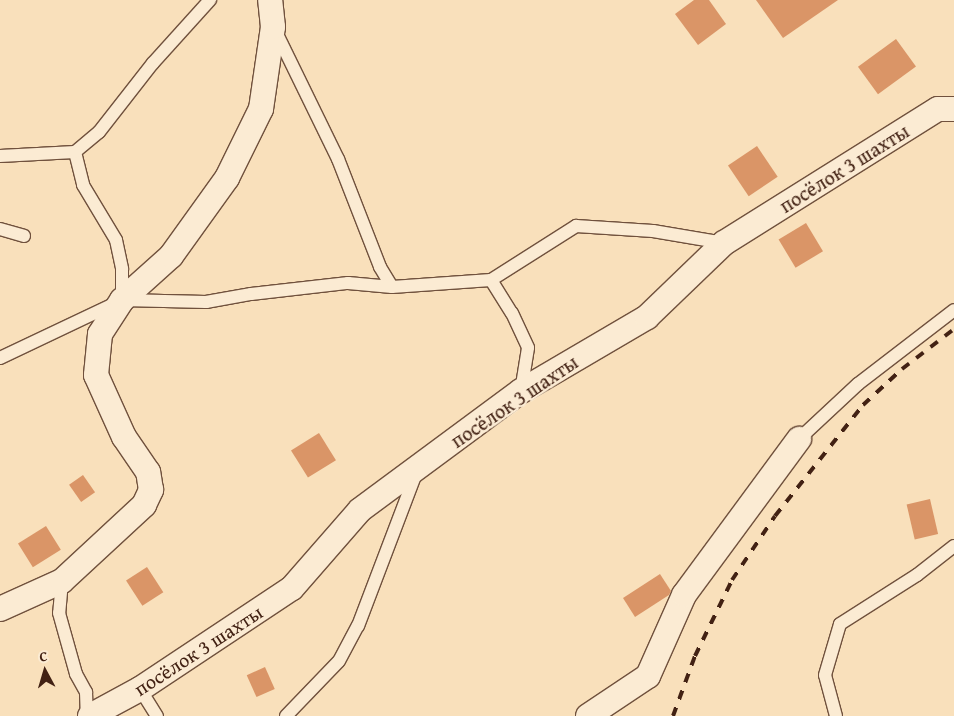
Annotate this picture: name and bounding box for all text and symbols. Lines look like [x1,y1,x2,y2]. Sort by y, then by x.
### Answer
street label: посёлок 3 шахты [775,119,913,217]
street label: посёлок 3 шахты [446,350,582,452]
street label: посёлок 3 шахты [129,600,267,700]
north arrow [20,646,70,696]
text: С [38,646,48,666]

